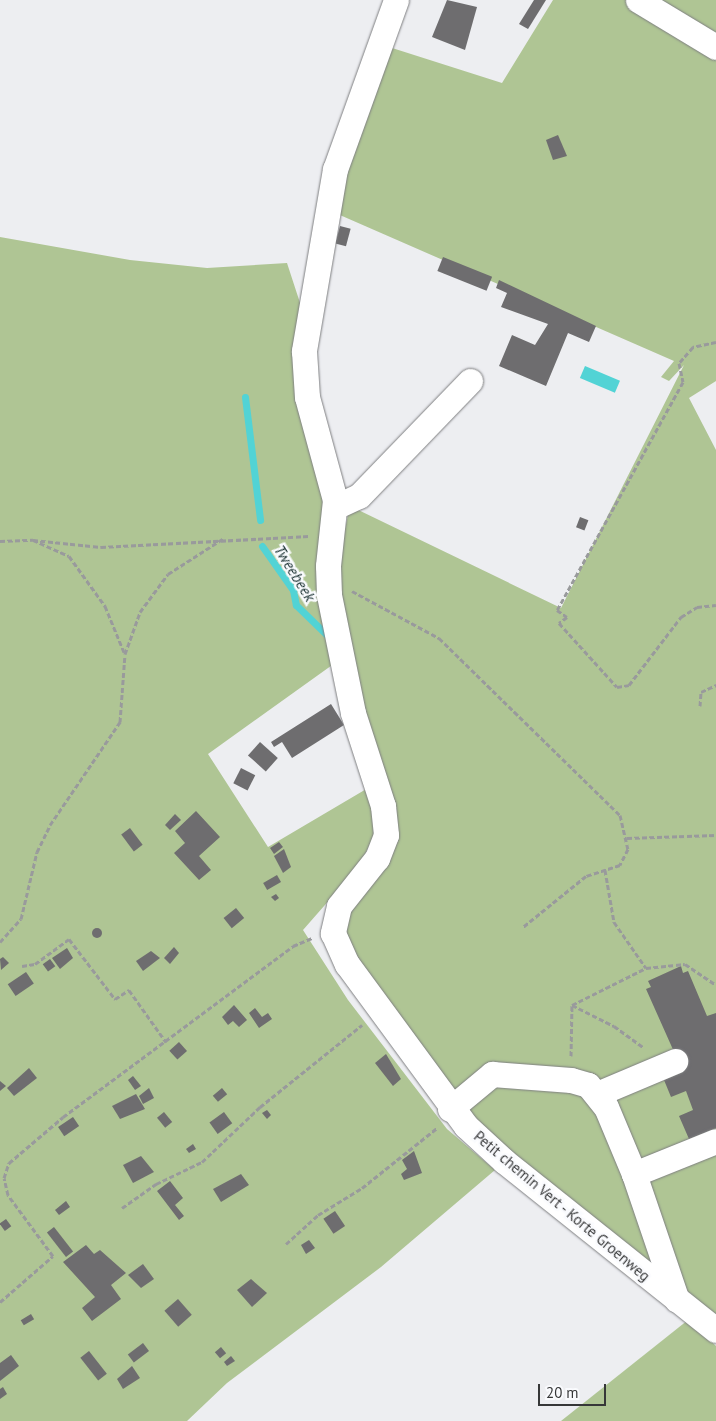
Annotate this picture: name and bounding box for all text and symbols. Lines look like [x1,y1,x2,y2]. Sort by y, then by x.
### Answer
water label: Tweebeek [270,541,320,605]
street label: Petit chemin Vert - Korte Groenweg [469,1126,655,1286]
scale bar [541,1374,608,1406]
text: 20 m [546,1383,579,1402]

